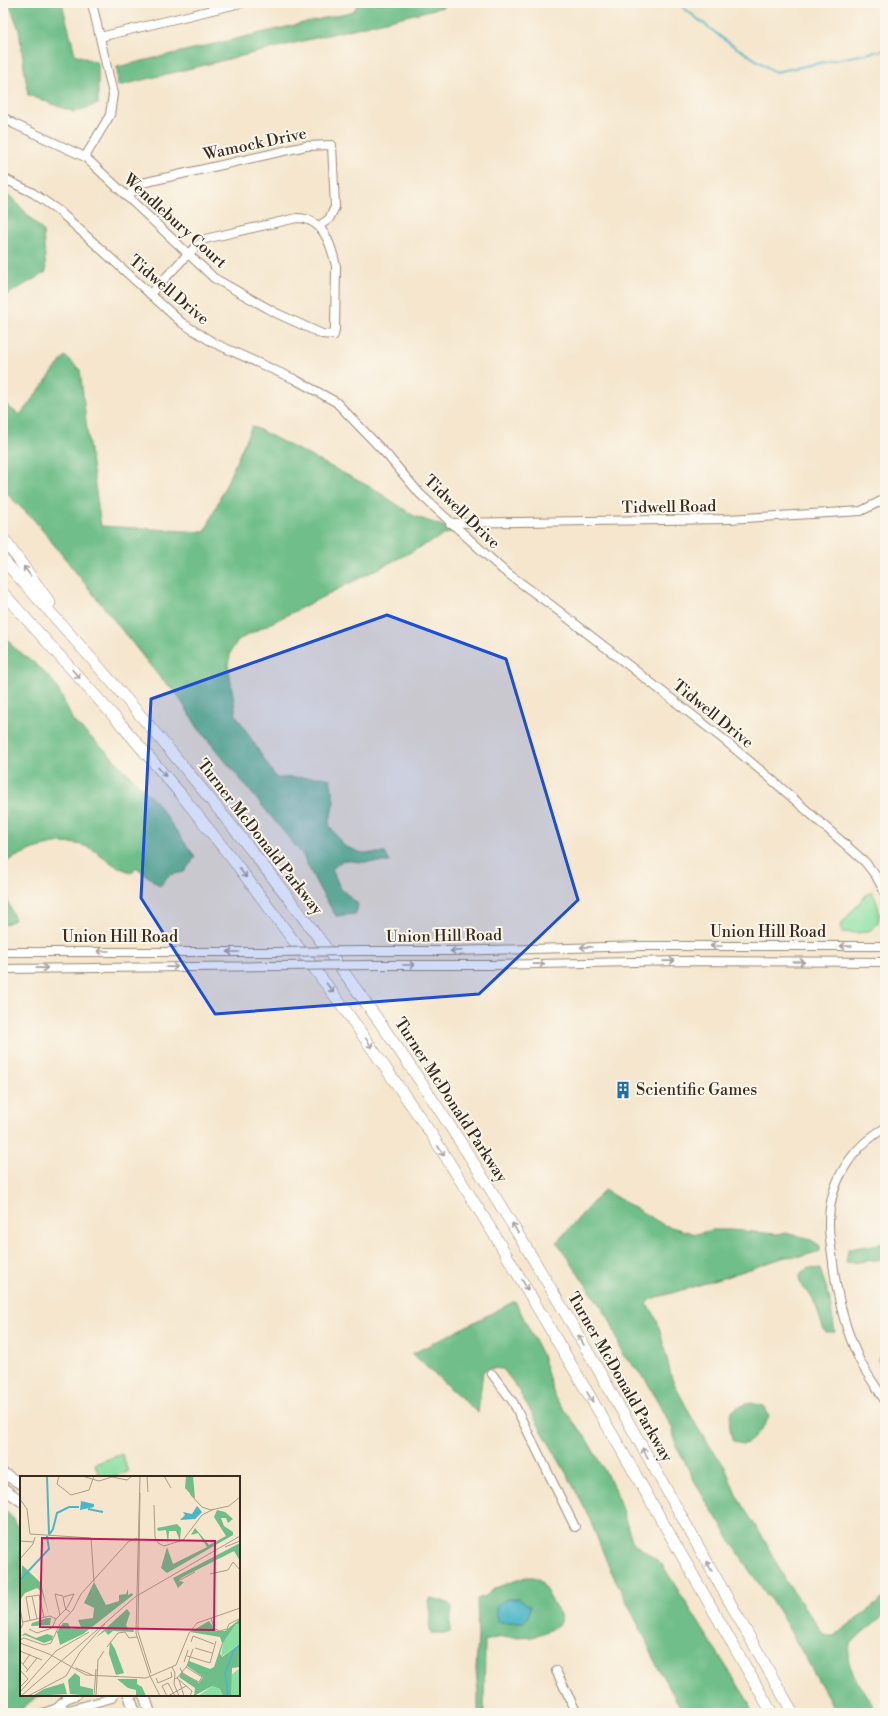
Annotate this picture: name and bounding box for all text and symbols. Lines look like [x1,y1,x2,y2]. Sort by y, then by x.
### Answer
street label: Wamock Drive [201,123,308,165]
street label: Wendlebury Court [119,169,231,273]
street label: Tidwell Drive [125,251,213,329]
street label: Tidwell Drive [420,471,504,553]
street label: Tidwell Road [622,496,716,518]
one-way arrow [23,565,31,576]
one-way arrow [71,669,80,679]
street label: Tidwell Drive [669,675,757,753]
street label: Turner McDonald Parkway [193,755,327,919]
one-way arrow [157,767,166,778]
one-way arrow [239,868,247,879]
street label: Union Hill Road [710,922,826,942]
street label: Union Hill Road [386,925,502,947]
street label: Union Hill Road [62,927,178,947]
one-way arrow [710,942,723,950]
one-way arrow [840,942,853,950]
one-way arrow [580,943,593,951]
one-way arrow [97,947,110,955]
one-way arrow [450,947,463,954]
one-way arrow [227,948,240,956]
one-way arrow [662,957,675,965]
one-way arrow [792,958,805,966]
one-way arrow [532,960,545,968]
one-way arrow [402,961,415,969]
one-way arrow [165,963,178,971]
one-way arrow [35,964,48,972]
one-way arrow [326,983,334,994]
street label: Turner McDonald Parkway [390,1014,512,1186]
one-way arrow [365,1037,373,1048]
building icon: Scientific Games [613,1080,633,1100]
place label: Scientific Games [636,1080,757,1100]
one-way arrow [437,1145,446,1156]
one-way arrow [510,1222,518,1234]
one-way arrow [521,1279,529,1291]
street label: Turner McDonald Parkway [563,1289,677,1466]
one-way arrow [576,1334,584,1346]
one-way arrow [586,1391,594,1403]
one-way arrow [641,1447,649,1459]
inset map [20,1476,240,1696]
one-way arrow [705,1560,713,1572]

